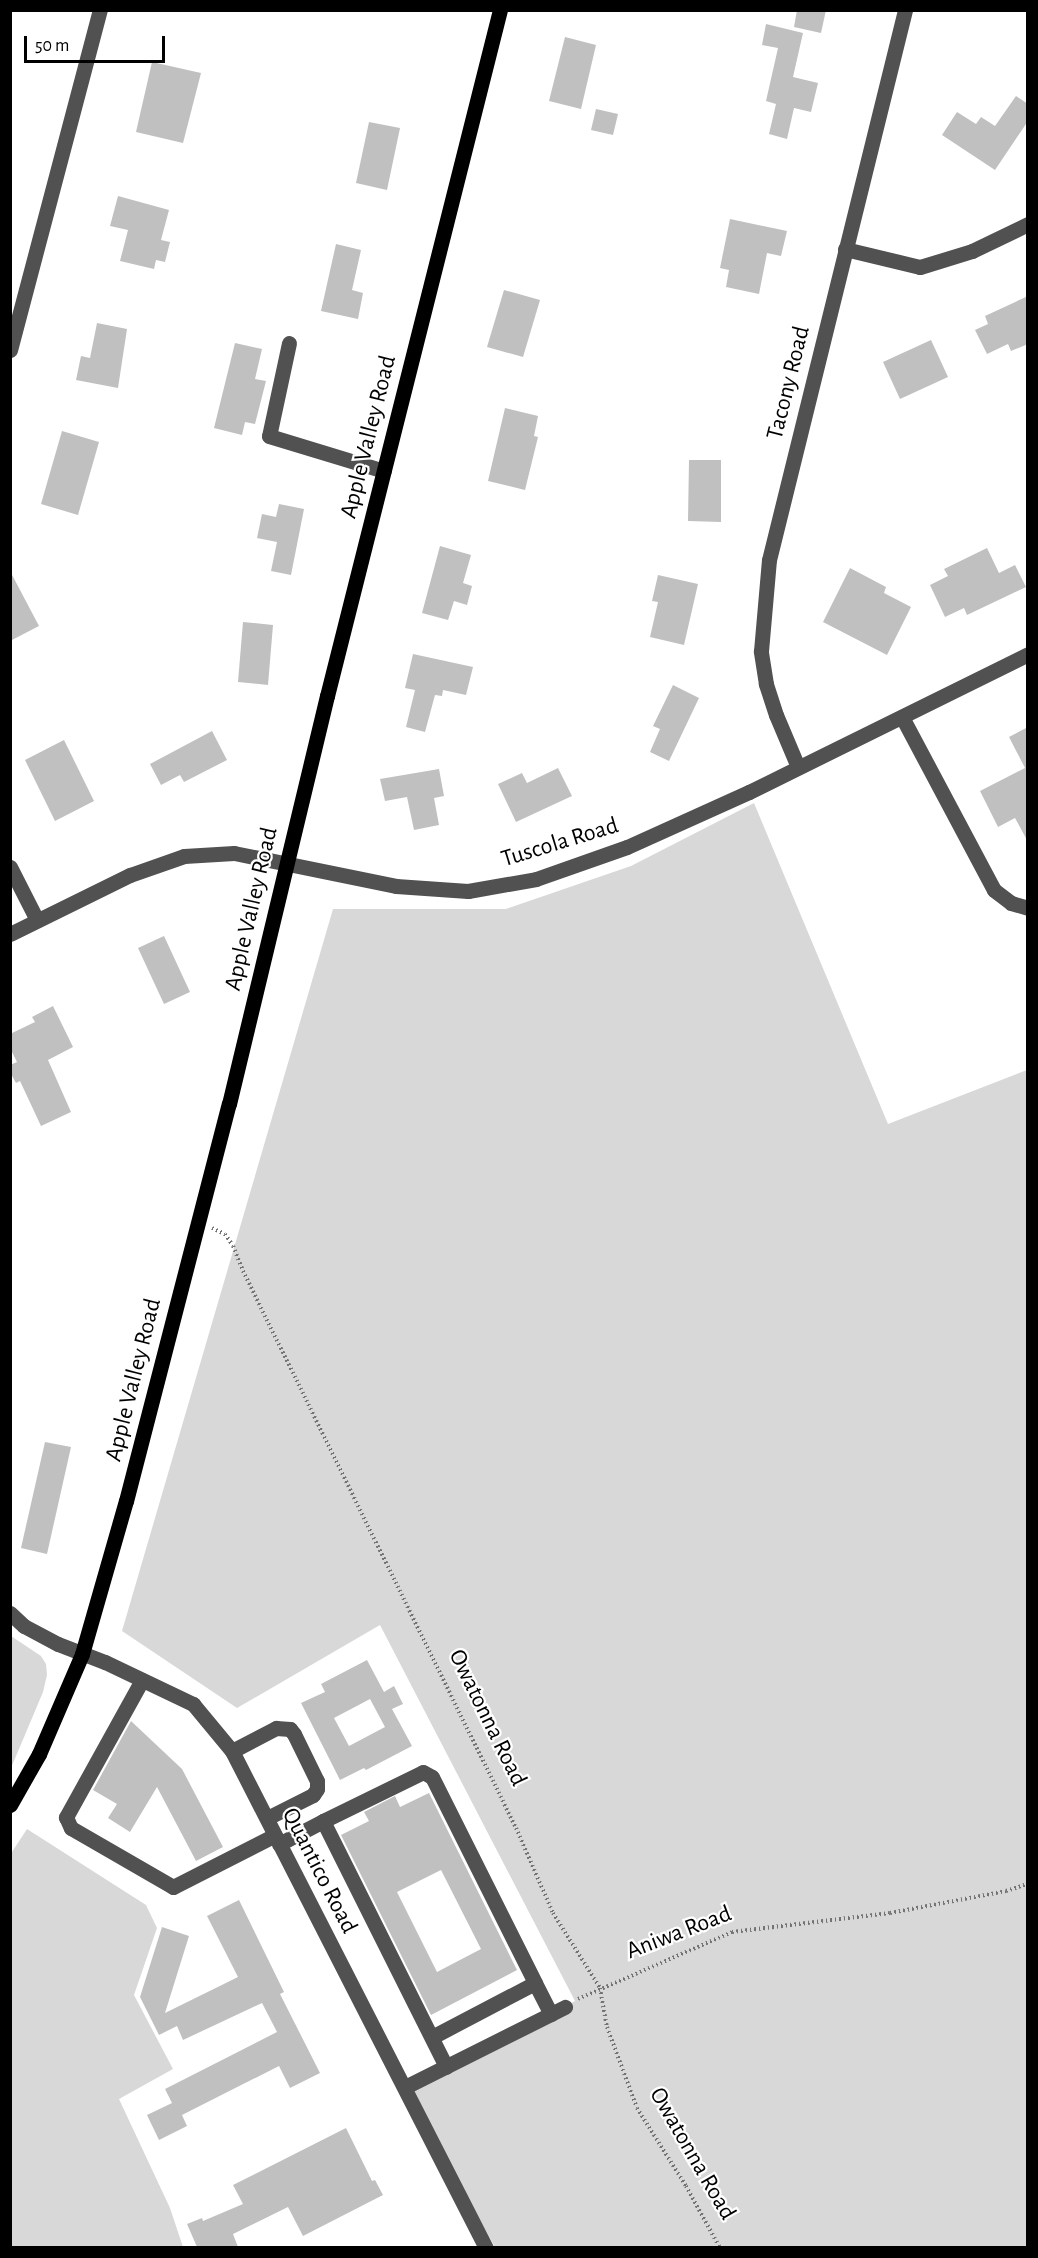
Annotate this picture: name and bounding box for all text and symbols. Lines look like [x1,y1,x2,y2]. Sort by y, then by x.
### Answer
scale bar [27,24,168,62]
text: 50 m [35,37,69,55]
street label: Tacony Road [761,323,817,443]
street label: Apple Valley Road [335,353,403,521]
street label: Tuscola Road [498,812,622,874]
street label: Apple Valley Road [219,824,285,994]
street label: Apple Valley Road [100,1296,168,1464]
street label: Owatonna Road [442,1645,532,1791]
street label: Quantico Road [275,1803,363,1939]
street label: Aniwa Road [622,1900,736,1966]
street label: Owatonna Road [642,2083,742,2225]

